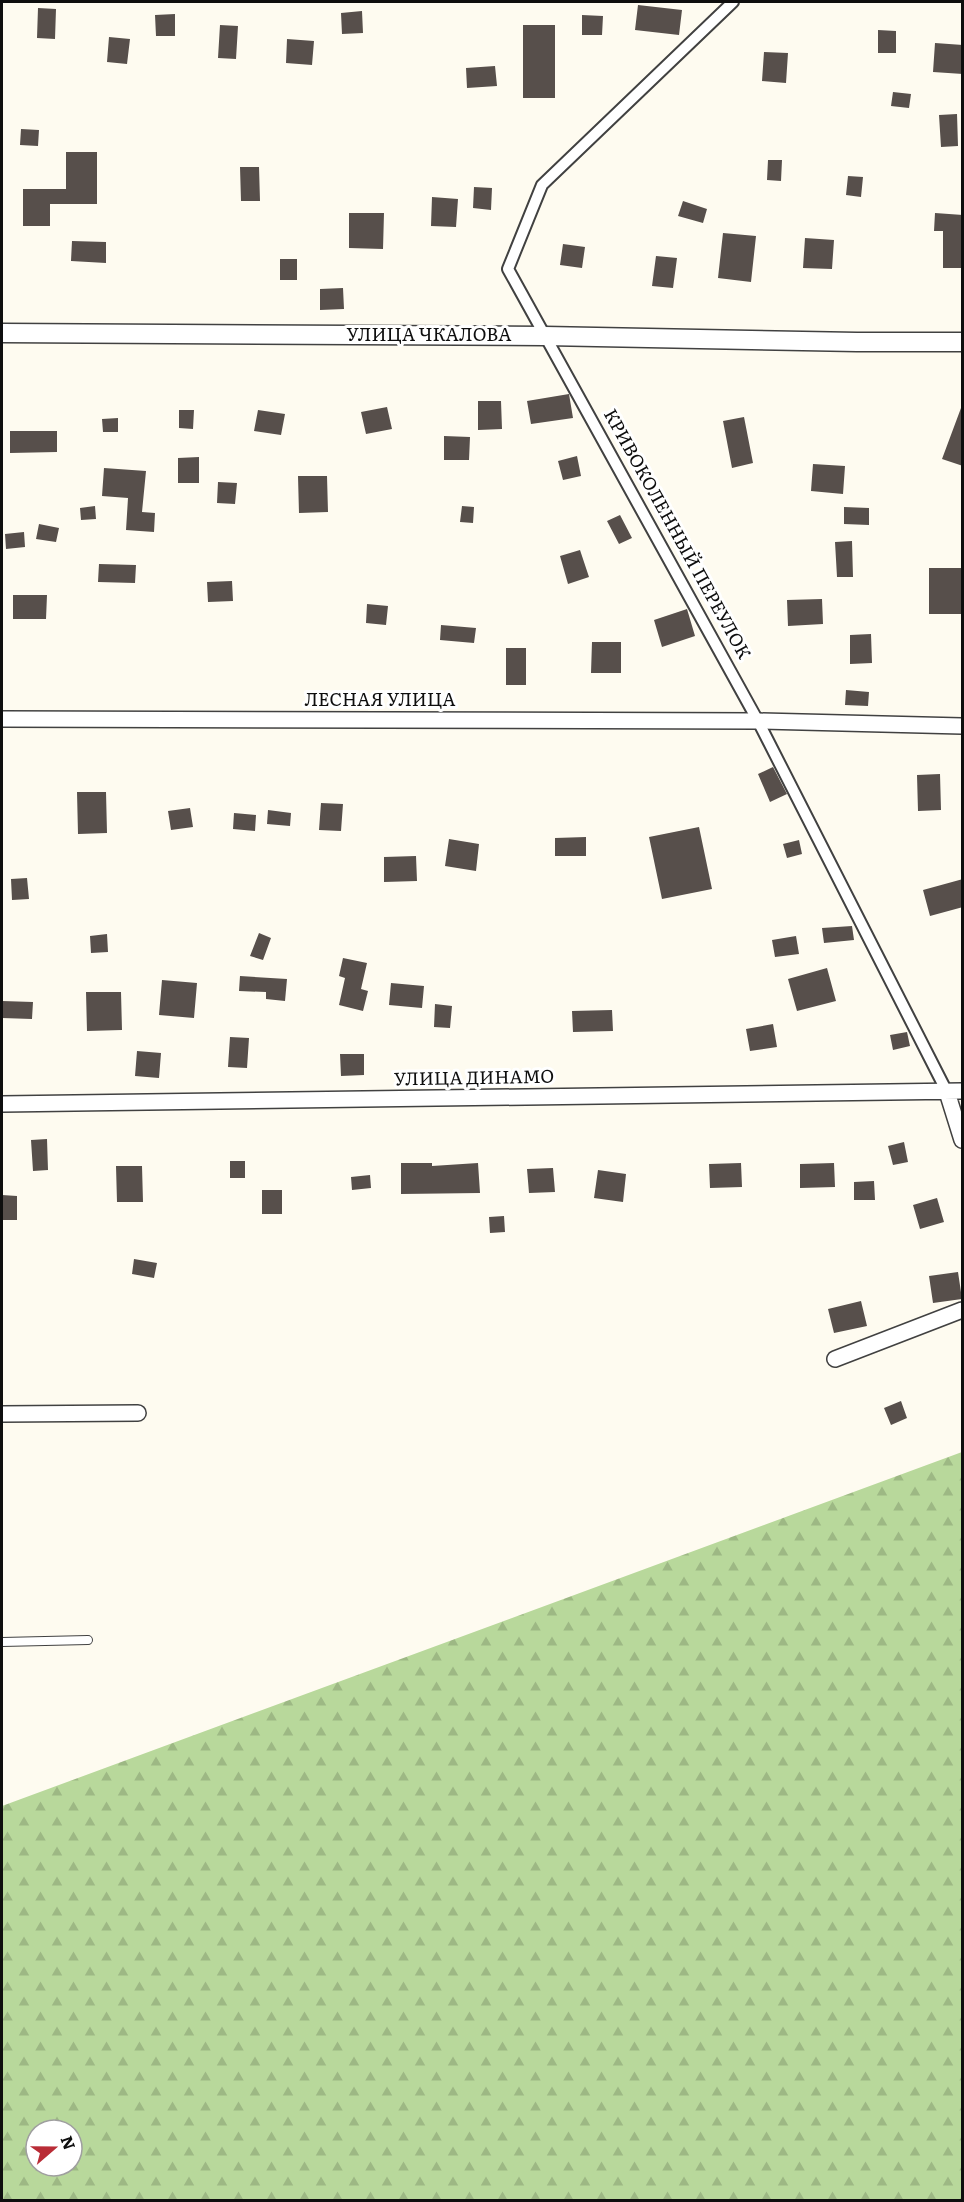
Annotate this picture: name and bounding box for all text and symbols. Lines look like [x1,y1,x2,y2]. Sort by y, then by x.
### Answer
street label: УЛИЦА ЧКАЛОВА [347,320,511,347]
street label: КРИВОКОЛЕННЫЙ ПЕРЕУЛОК [598,403,759,663]
street label: ЛЕСНАЯ УЛИЦА [304,685,456,712]
street label: УЛИЦА ДИНАМО [394,1062,554,1091]
north arrow [24,2118,84,2178]
text: N [55,2132,83,2153]

